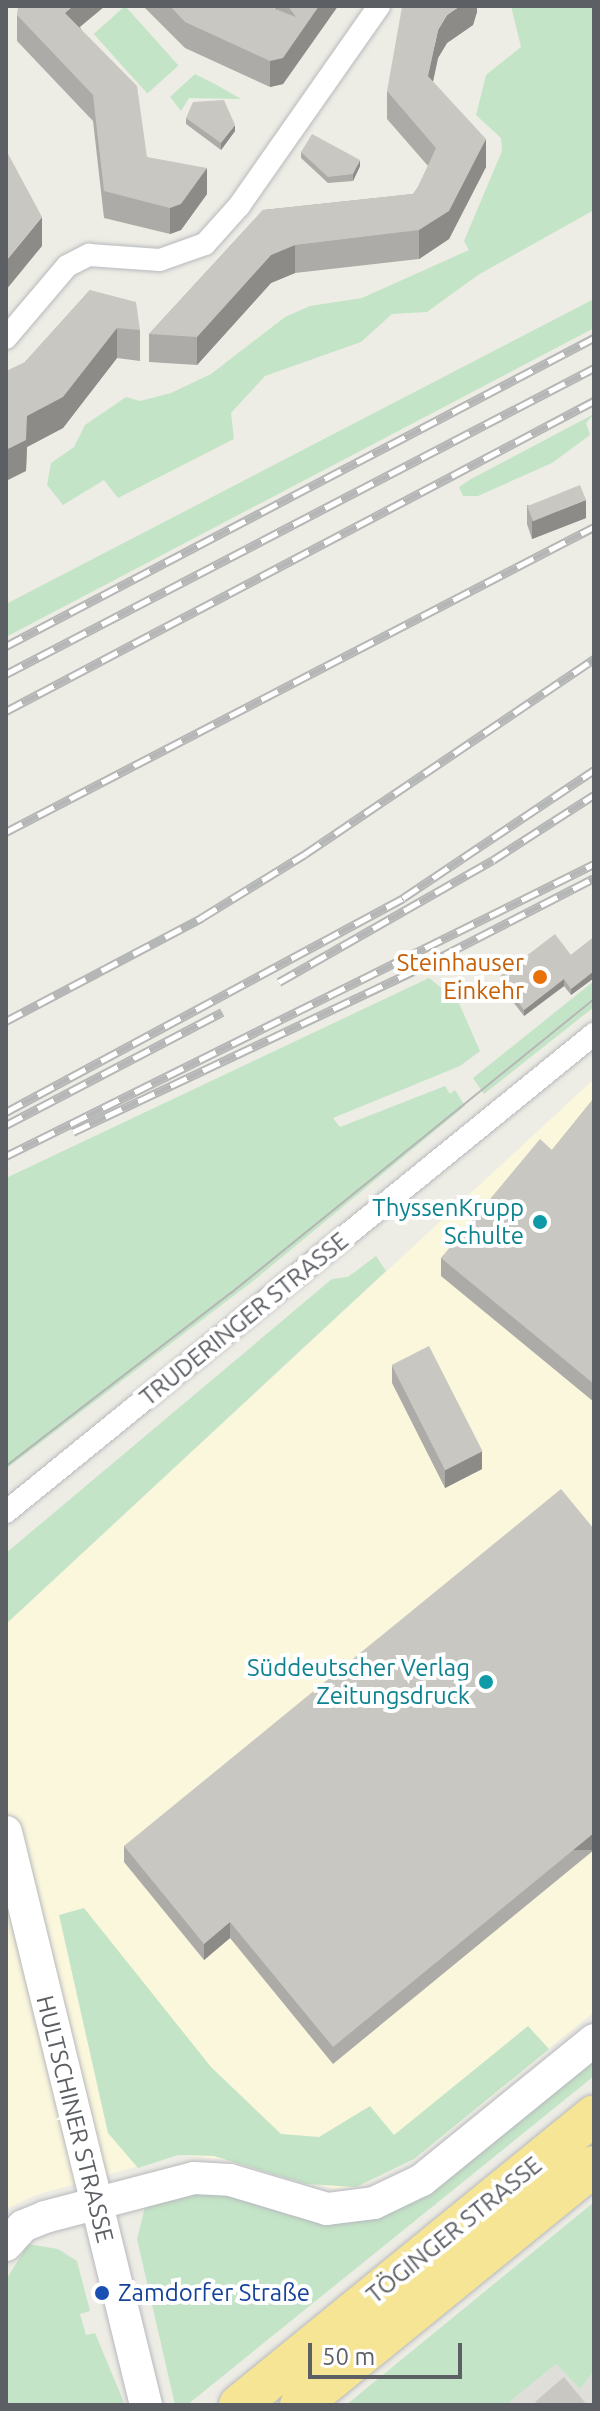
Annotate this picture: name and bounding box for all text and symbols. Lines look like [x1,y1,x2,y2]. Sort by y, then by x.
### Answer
place label: Steinhauser Einkehr [397,949,524,1005]
marker: Steinhauser Einkehr [531,968,549,986]
place label: ThyssenKrupp Schulte [372,1194,524,1250]
marker: ThyssenKrupp Schulte [531,1213,549,1231]
street label: TRUDERINGER STRASSE [134,1226,354,1412]
place label: Süddeutscher Verlag Zeitungsdruck [247,1654,470,1710]
marker: Süddeutscher Verlag Zeitungsdruck [477,1673,495,1691]
street label: HULTSCHINER STRASSE [30,1992,120,2246]
street label: TÖGINGER STRASSE [361,2151,547,2309]
place label: Zamdorfer Straße [118,2279,310,2307]
marker: Zamdorfer Straße [93,2284,111,2302]
scale bar [312,2327,466,2377]
text: 50 m [322,2343,375,2370]

